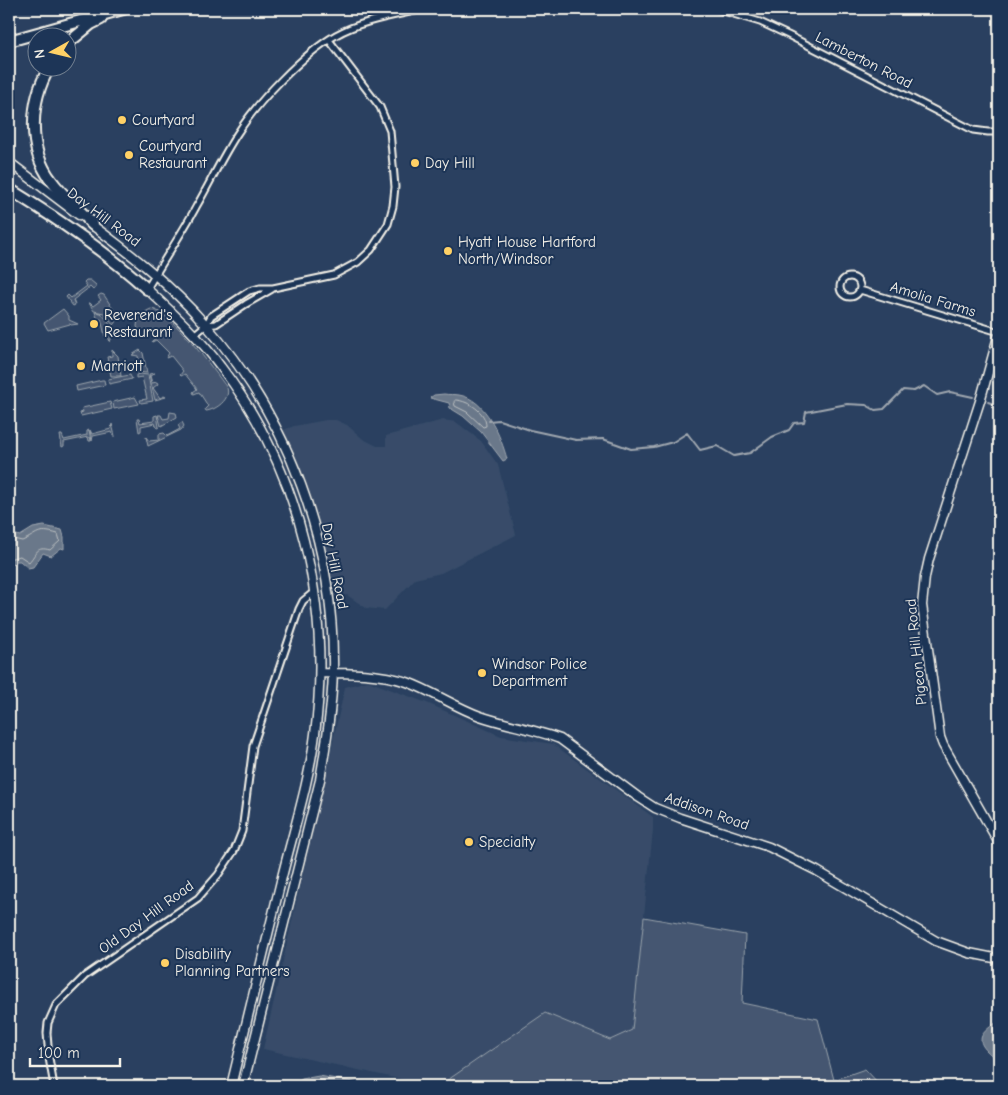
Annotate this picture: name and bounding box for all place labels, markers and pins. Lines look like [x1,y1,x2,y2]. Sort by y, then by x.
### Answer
place label: Courtyard [132,111,195,129]
marker: Courtyard [116,114,128,126]
place label: Courtyard Restaurant [139,137,207,172]
marker: Courtyard Restaurant [123,149,135,161]
place label: Day Hill [425,154,475,172]
marker: Day Hill [409,157,421,169]
place label: Hyatt House Hartford North/Windsor [458,233,596,268]
marker: Hyatt House Hartford North/Windsor [442,245,454,257]
place label: Reverend's Restaurant [104,306,172,341]
marker: Reverend's Restaurant [88,318,100,330]
place label: Marriott [91,357,144,375]
marker: Marriott [75,360,87,372]
place label: Windsor Police Department [492,655,587,690]
marker: Windsor Police Department [476,667,488,679]
place label: Specialty [479,833,536,851]
marker: Specialty [463,836,475,848]
place label: Disability Planning Partners [175,945,289,980]
marker: Disability Planning Partners [159,957,171,969]

